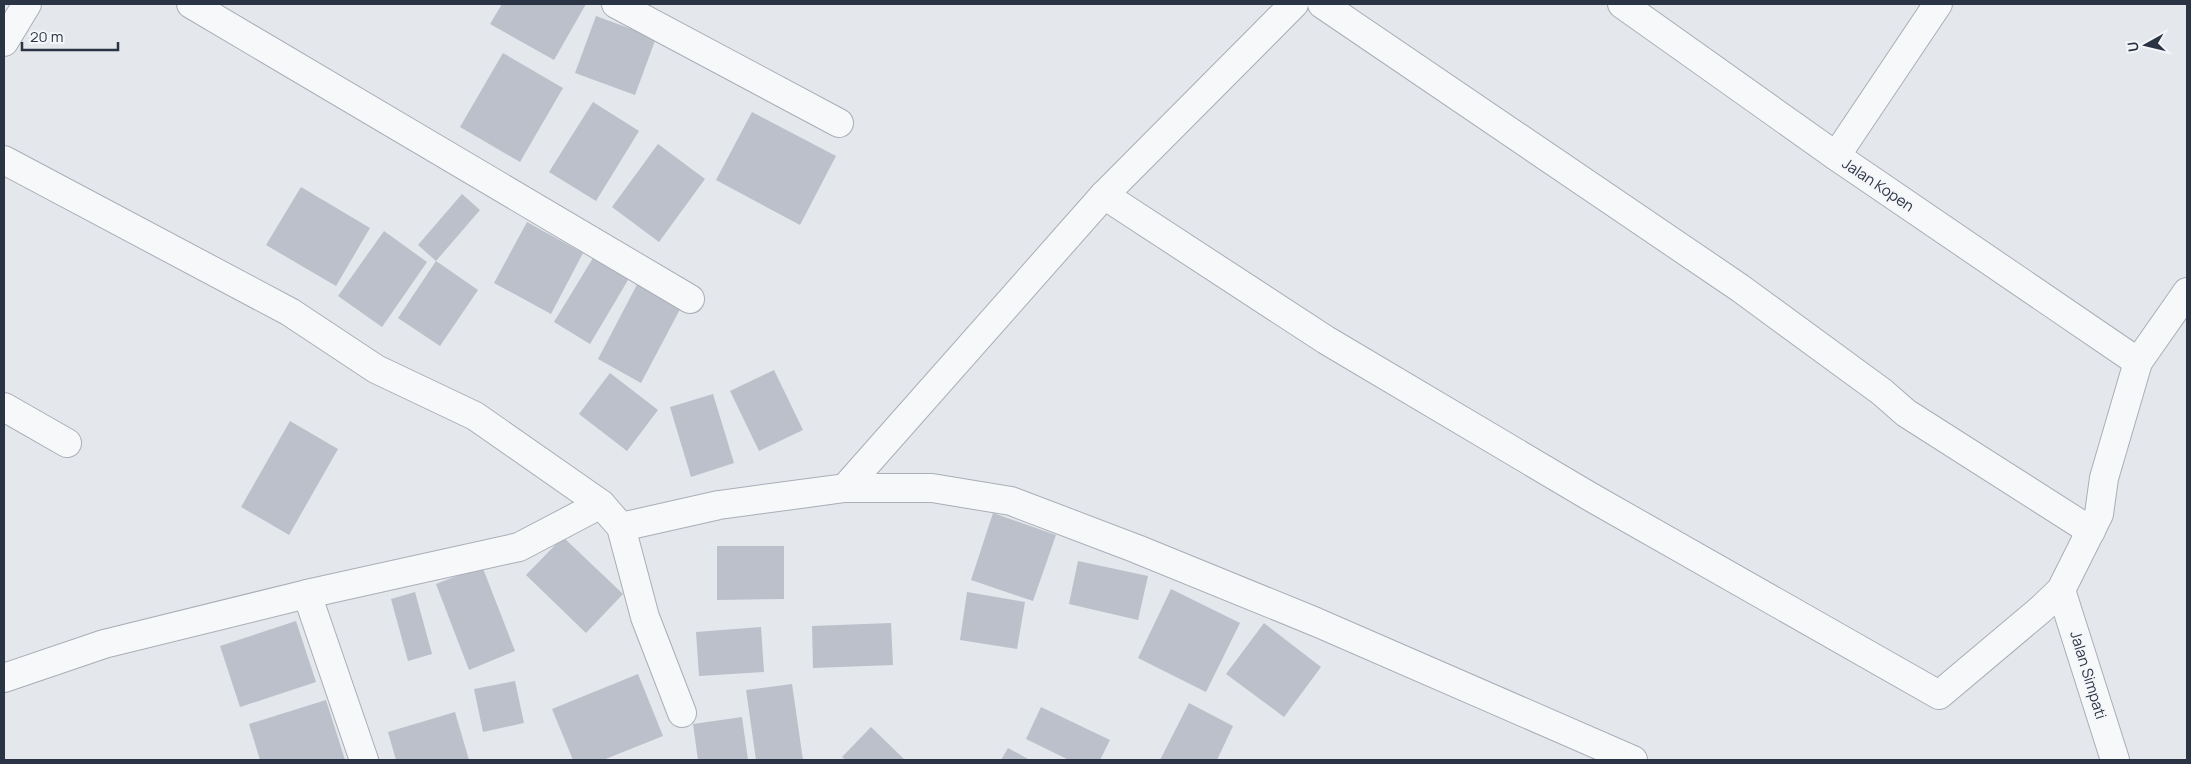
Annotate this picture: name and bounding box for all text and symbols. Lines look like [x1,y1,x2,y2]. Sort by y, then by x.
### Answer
scale bar [22,20,119,52]
north arrow [2121,20,2171,70]
text: 20 m [30,26,63,47]
text: U [2123,41,2143,53]
street label: Jalan Kopen [1838,153,1918,216]
street label: Jalan Simpati [2065,628,2112,722]

